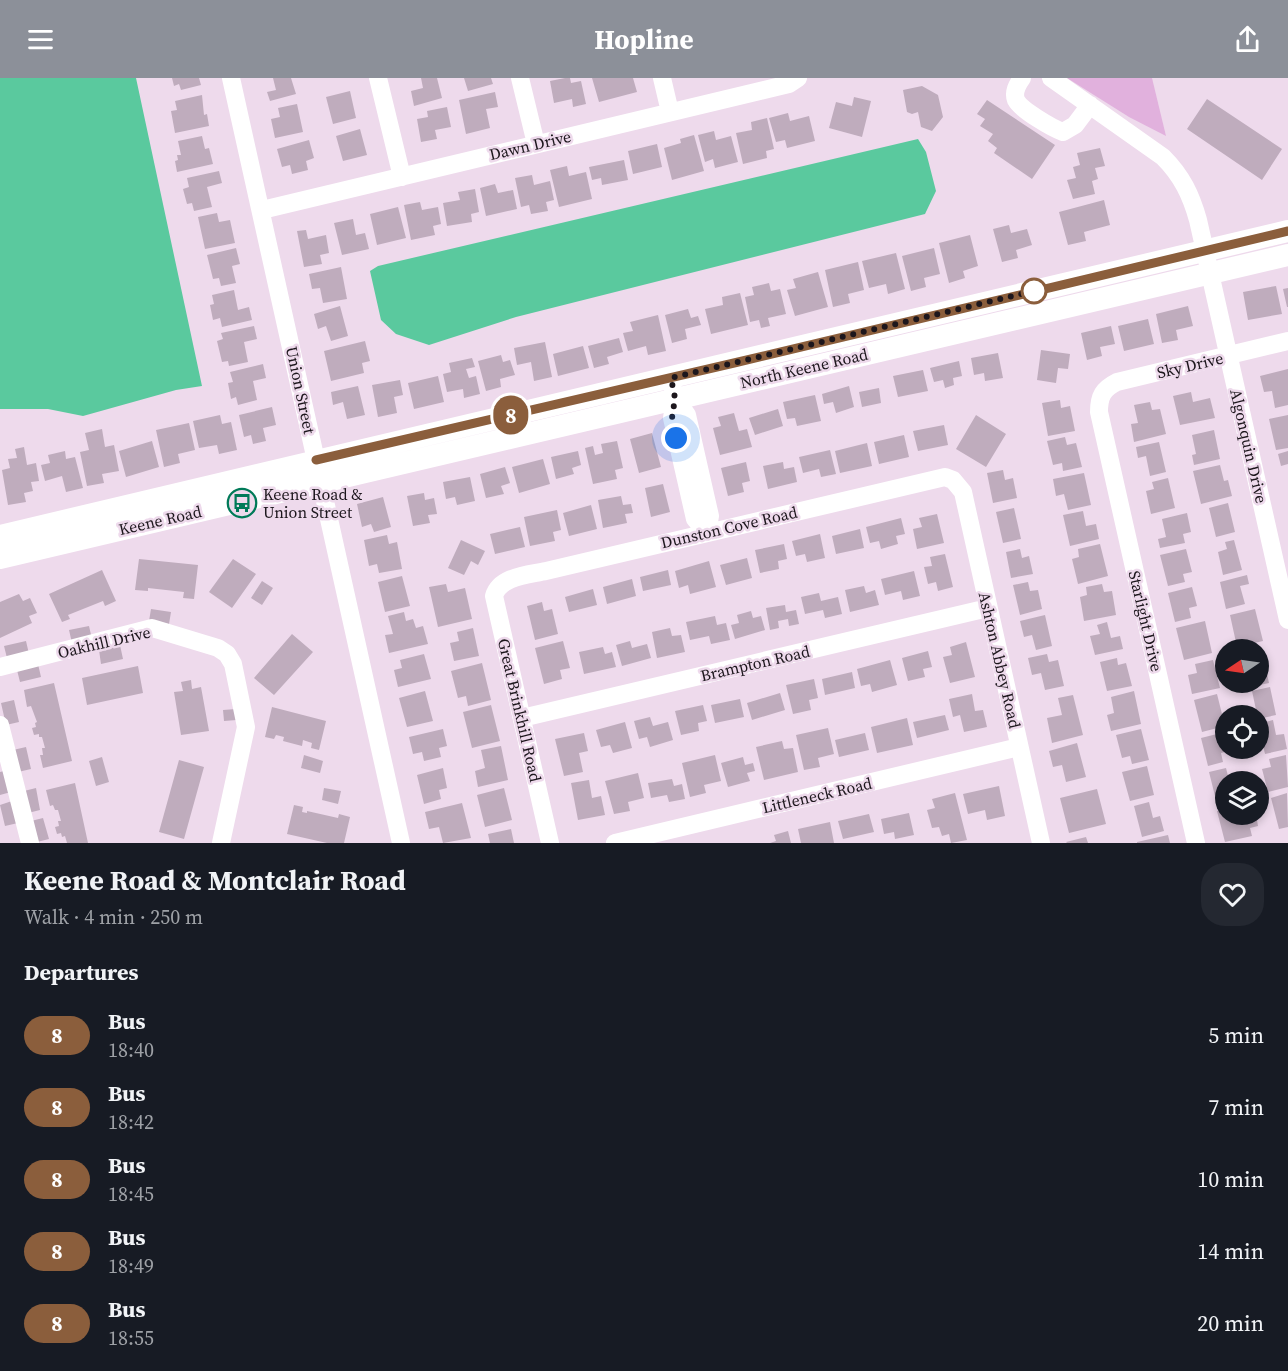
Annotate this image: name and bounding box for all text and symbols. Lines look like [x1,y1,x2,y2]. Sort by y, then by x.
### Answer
text: Hopline [594,21,694,58]
icon: menu [24,23,57,56]
icon: share [1231,23,1264,56]
street label: Dawn Drive [487,125,573,165]
unlabelled marker [1021,278,1047,304]
street label: North Keene Road [738,343,870,393]
street label: Union Street [281,344,321,437]
street label: Sky Drive [1155,347,1225,383]
street label: Algonquin Drive [1225,387,1273,505]
line badge: 8 [492,396,530,434]
text: 8 [505,401,517,430]
your location [661,423,691,453]
place label: Keene Road & Union Street [263,483,363,523]
bus stop icon: Keene Road & Union Street [226,487,258,519]
street label: Keene Road [116,500,204,540]
street label: Dunston Cove Road [659,501,799,553]
street label: Starlight Drive [1124,569,1168,673]
street label: Ashton Abbey Road [974,590,1026,730]
street label: Oakhill Drive [56,621,152,663]
street label: Great Brinkhill Road [493,636,547,784]
north arrow [1215,639,1269,693]
map controls [1215,639,1269,825]
street label: Brampton Road [698,640,812,686]
button: locate [1215,705,1269,759]
button: layers [1215,771,1269,825]
street label: Littleneck Road [760,772,874,818]
text: Keene Road & Montclair Road [24,861,406,899]
button: heart [1201,863,1264,926]
text: Walk · 4 min · 250 m [24,903,203,931]
text: Departures [24,957,138,987]
text: Bus [108,1006,145,1036]
text: 5 min [1208,1020,1264,1050]
text: 8 [51,1021,63,1050]
text: 18:40 [108,1036,154,1064]
text: Bus [108,1078,145,1108]
text: 7 min [1208,1092,1264,1122]
text: 8 [51,1093,63,1122]
text: 18:42 [108,1108,154,1136]
text: Bus [108,1150,145,1180]
text: 10 min [1197,1164,1264,1194]
text: 8 [51,1165,63,1194]
text: 18:45 [108,1180,154,1208]
text: Bus [108,1222,145,1252]
text: 14 min [1197,1236,1264,1266]
text: 8 [51,1237,63,1266]
text: 18:49 [108,1252,154,1280]
text: Bus [108,1294,145,1324]
text: 20 min [1197,1308,1264,1338]
text: 8 [51,1309,63,1338]
text: 18:55 [108,1324,154,1352]

